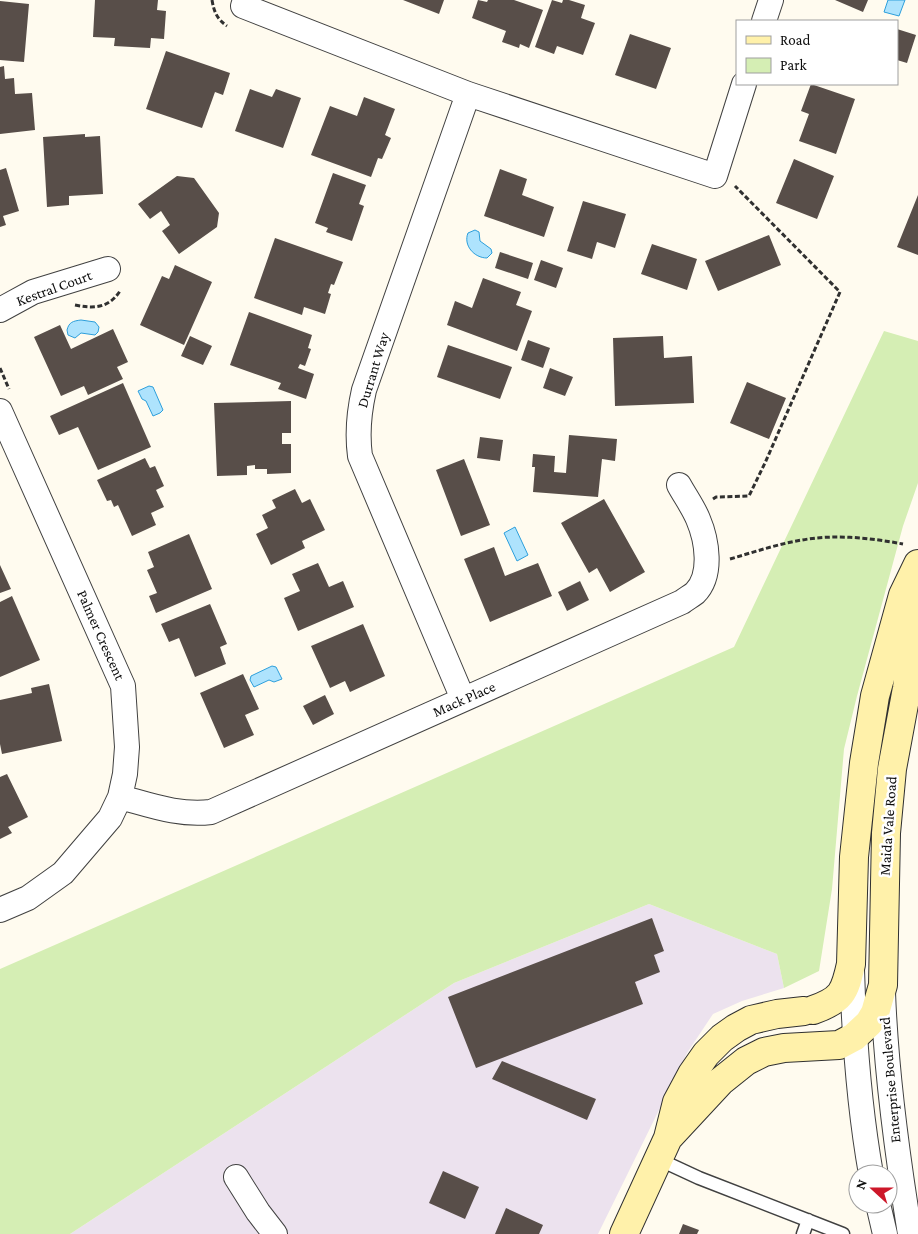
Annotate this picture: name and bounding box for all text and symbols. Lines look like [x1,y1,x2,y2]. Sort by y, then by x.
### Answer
legend [736,20,898,85]
text: Road [780,32,811,48]
text: Park [780,57,807,73]
street label: Kestral Court [14,267,95,309]
street label: Durrant Way [354,330,393,410]
street label: Palmer Crescent [74,587,128,684]
street label: Mack Place [430,678,498,720]
street label: Maida Vale Road [877,776,899,876]
street label: Enterprise Boulevard [877,1016,904,1144]
north arrow [848,1164,898,1214]
text: N [852,1177,870,1192]

